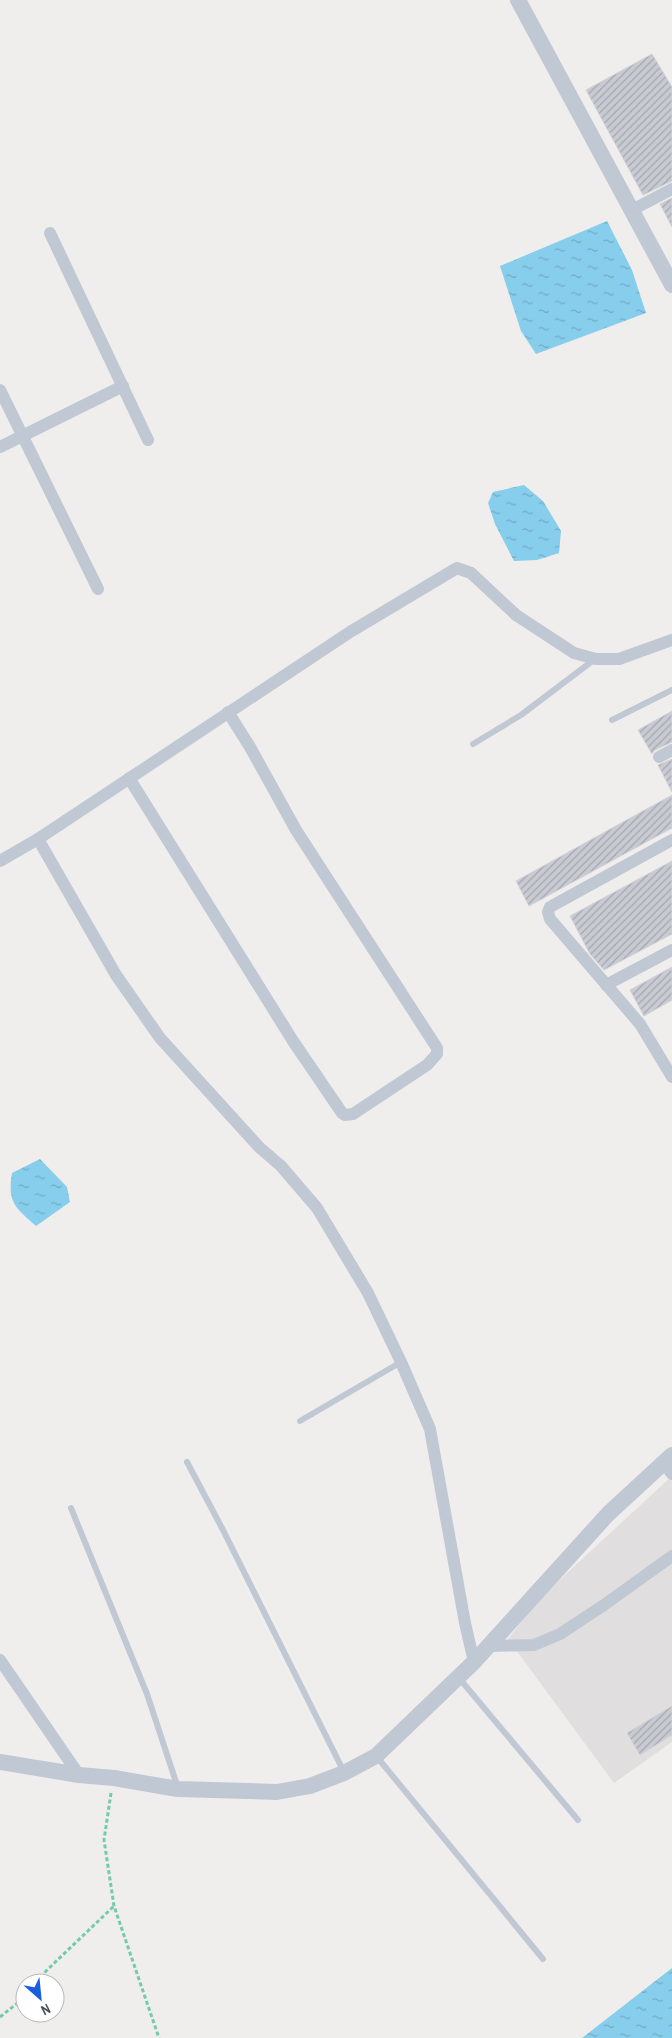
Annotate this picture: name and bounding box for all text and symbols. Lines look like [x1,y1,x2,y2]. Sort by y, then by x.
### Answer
north arrow [15,1973,65,2023]
text: N [38,2000,54,2019]

